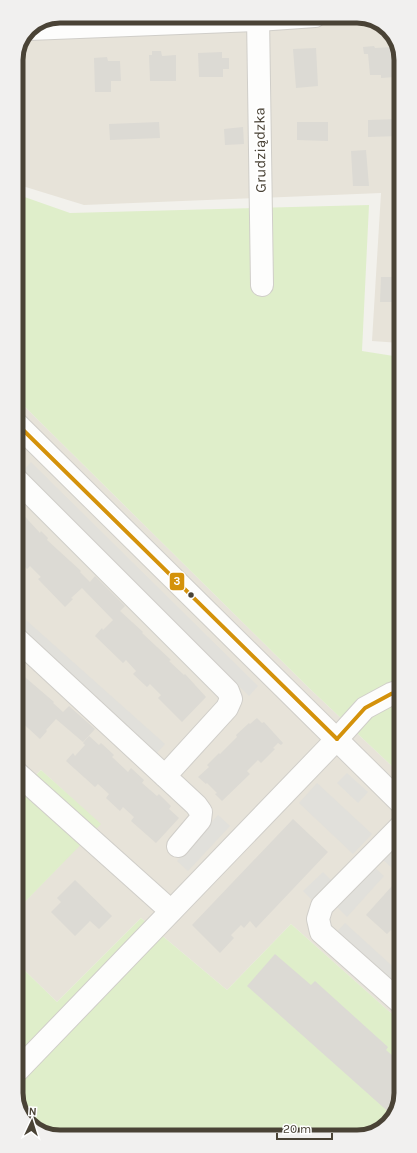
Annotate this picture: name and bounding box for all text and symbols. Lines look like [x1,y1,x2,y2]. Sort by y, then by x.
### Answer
street label: Grudziądzka [250,107,270,193]
line badge: 3 [169,572,185,591]
text: 3 [174,575,181,588]
unlabelled marker [186,590,196,600]
north arrow [12,1101,52,1141]
text: N [28,1105,37,1118]
scale bar [277,1115,332,1141]
text: 20 m [283,1122,311,1136]

